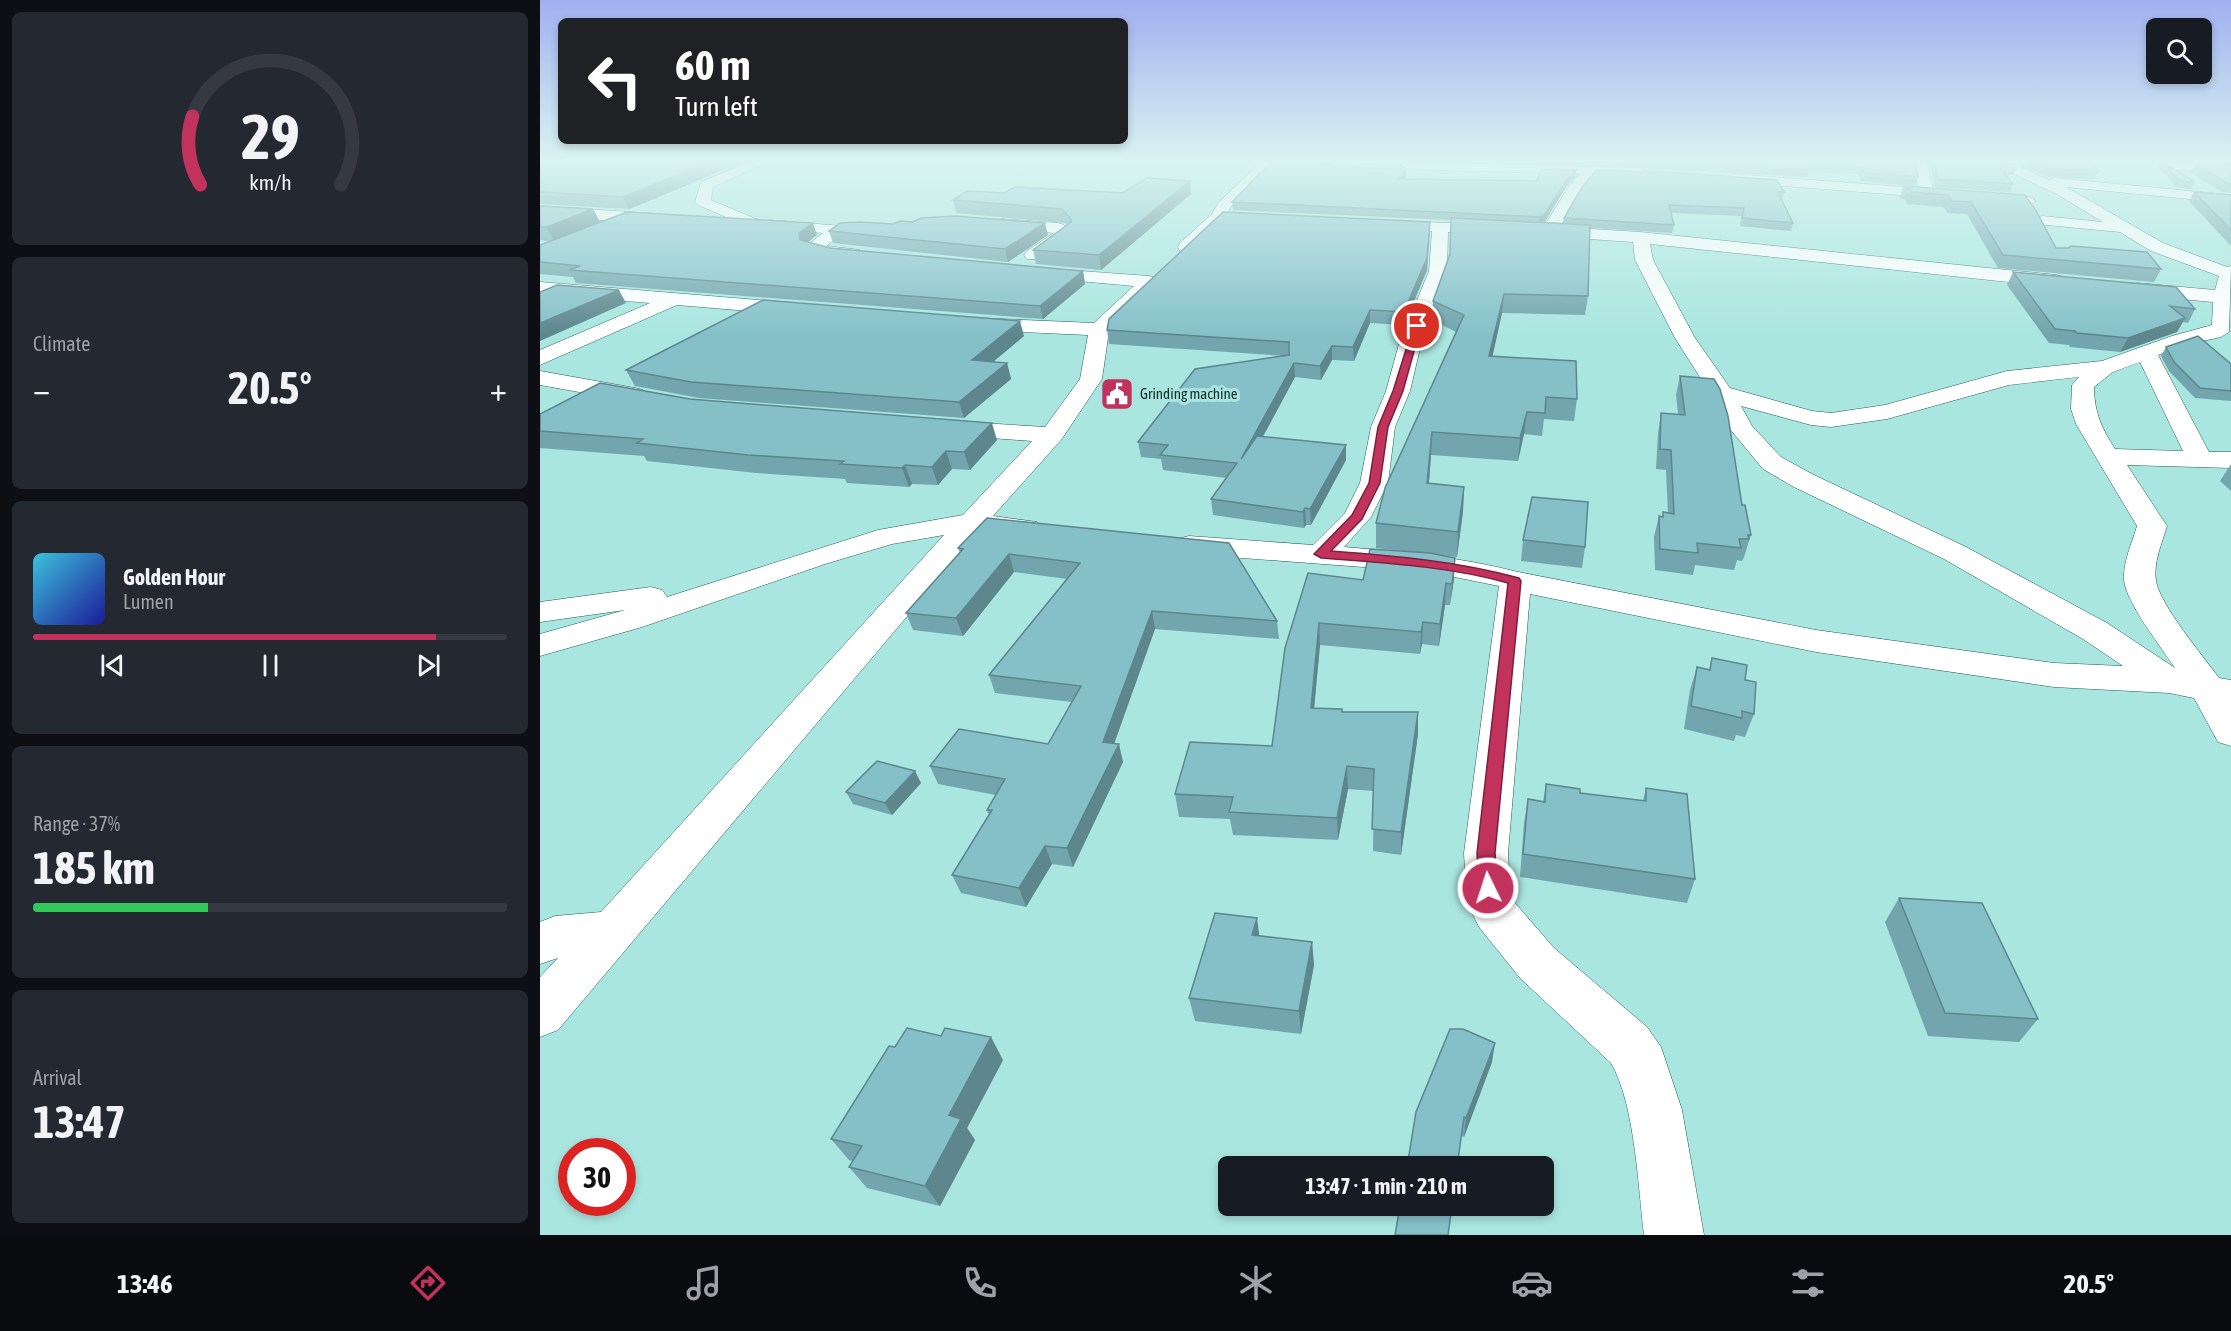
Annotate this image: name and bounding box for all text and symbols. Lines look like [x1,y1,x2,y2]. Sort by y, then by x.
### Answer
map controls [2146,18,2212,84]
button: search [2146,18,2212,84]
text: 60 m [675,41,750,89]
icon: left [576,42,654,120]
text: Turn left [675,91,758,122]
text: 29 [241,101,299,172]
text: km/h [249,171,291,196]
pin [1391,300,1442,351]
icon: arrive [1400,309,1433,342]
text: Climate [33,332,90,355]
text: 20.5° [228,362,312,414]
text: − [33,370,50,408]
text: + [490,370,507,408]
public building icon: Grinding machine [1099,376,1135,412]
place label: Grinding machine [1140,385,1238,402]
text: Golden Hour [123,564,225,590]
text: Lumen [123,590,174,613]
icon: previous [96,649,129,682]
icon: pause [254,649,287,682]
icon: next [412,649,445,682]
text: Range · 37% [33,812,120,835]
text: 185 km [33,842,155,894]
position arrow [1456,856,1520,920]
text: Arrival [33,1066,82,1089]
text: 13:47 [33,1096,126,1148]
speed limit sign: 30 [558,1138,636,1216]
text: 13:47 · 1 min · 210 m [1305,1173,1467,1199]
icon: directions [407,1262,449,1304]
icon: music [683,1262,725,1304]
icon: phone [959,1262,1001,1304]
icon: climate [1235,1262,1277,1304]
icon: car [1511,1262,1553,1304]
icon: filters [1787,1262,1829,1304]
text: 13:46 [117,1268,173,1299]
text: 20.5° [2064,1268,2114,1299]

